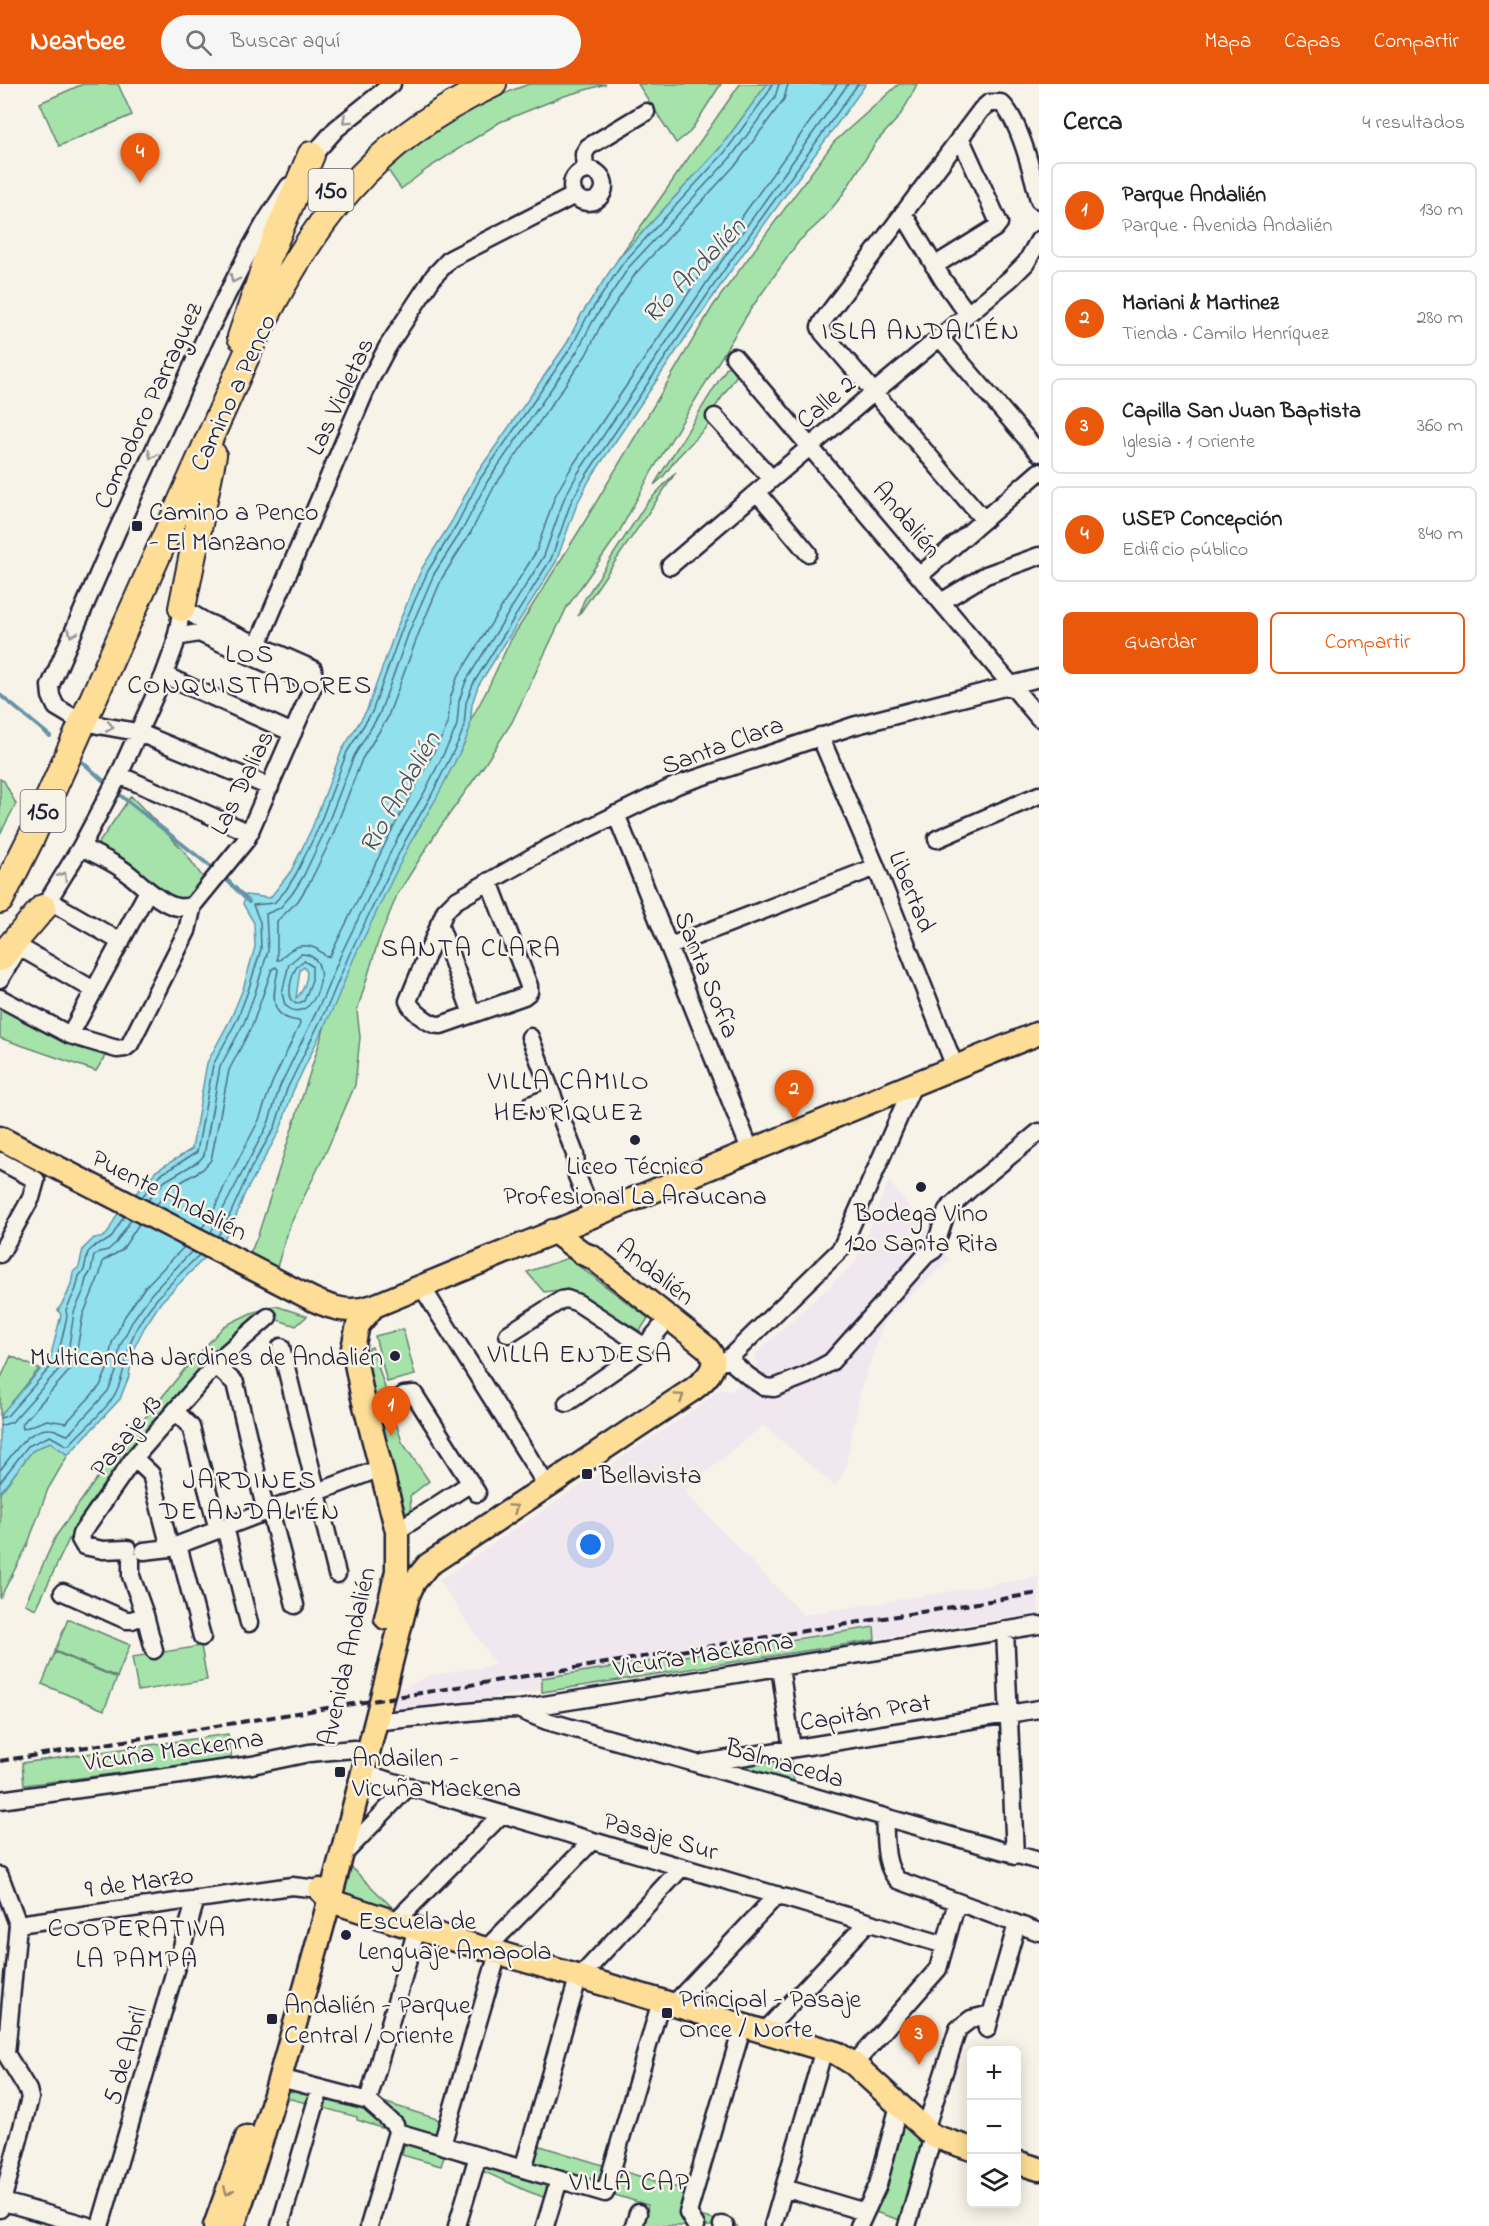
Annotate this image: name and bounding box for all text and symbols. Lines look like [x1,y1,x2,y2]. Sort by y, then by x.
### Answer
search box [161,15,581,69]
text: Nearbee [30,22,125,63]
icon: search [182,26,215,59]
text: Buscar aquí [230,26,340,58]
text: Mapa [1204,27,1251,57]
text: Capas [1284,27,1341,57]
text: Compartir [1374,27,1459,57]
text: Cerca [1063,104,1123,142]
text: 4 resultados [1362,109,1465,138]
one-way arrow [342,113,353,124]
pin: 4 [120,134,160,183]
road number: 150 [308,169,354,211]
text: Parque Andalién [1122,180,1266,212]
text: 1 [1081,196,1088,225]
text: 130 m [1419,196,1463,225]
water label: Río Andalién [634,209,756,334]
text: Parque · Avenida Andalién [1122,212,1332,241]
one-way arrow [230,272,241,283]
text: Mariani & Martinez [1122,288,1279,320]
street label: Comodoro Parraguez [85,296,214,516]
text: 2 [1080,304,1089,333]
text: 280 m [1416,304,1463,333]
street label: Camino a Penco [182,308,288,478]
district label: ISLA ANDALIÉN [822,313,1020,352]
text: Tienda · Camilo Henríquez [1122,320,1329,349]
street label: Las Violetas [298,332,386,463]
street label: Calle 2 [789,367,865,440]
text: Capilla San Juan Baptista [1122,396,1361,428]
text: 3 [1080,412,1089,441]
text: 360 m [1417,412,1463,441]
text: Iglesia · 1 Oriente [1122,428,1255,457]
one-way arrow [147,449,159,460]
street label: Andalién [862,474,950,568]
place label: Camino a Penco - El Manzano [149,495,319,563]
text: USEP Concepción [1122,504,1282,536]
marker: Camino a Penco - El Manzano [130,519,144,533]
text: 4 [1080,520,1089,549]
text: 840 m [1418,520,1463,549]
text: Edificio público [1122,536,1248,565]
button: Guardar [1063,612,1258,674]
button: Compartir [1270,612,1465,674]
one-way arrow [67,627,79,638]
district label: LOS CONQUISTADORES [127,636,373,706]
street label: Santa Clara [657,707,789,786]
one-way arrow [104,720,114,733]
street label: Las Dalias [202,724,286,842]
water label: Río Andalién [351,724,452,861]
road number: 150 [20,790,66,832]
street label: Libertad [877,846,944,939]
one-way arrow [56,871,67,882]
street label: Santa Sofía [663,906,748,1044]
district label: SANTA CLARA [381,930,561,969]
district label: VILLA CAMILO HENRÍQUEZ [487,1063,650,1133]
pin: 2 [774,1070,814,1120]
marker: Liceo Técnico Profesional La Araucana [628,1133,642,1147]
street label: Puente Andalién [84,1141,253,1252]
place label: Liceo Técnico Profesional La Araucana [503,1149,767,1217]
marker: Bodega Vino 120 Santa Rita [914,1180,928,1194]
place label: Bodega Vino 120 Santa Rita [844,1196,998,1264]
street label: Andalién [607,1230,702,1316]
district label: VILLA ENDESA [486,1336,673,1375]
place label: Multicancha Jardines de Andalién [30,1340,383,1378]
marker: Multicancha Jardines de Andalién [388,1349,402,1363]
pin: 1 [372,1386,410,1436]
street label: Pasaje 13 [82,1387,173,1487]
one-way arrow [674,1393,684,1405]
place label: Bellavista [598,1458,702,1496]
district label: JARDINES DE ANDALIÉN [158,1462,341,1532]
marker: Bellavista [580,1467,594,1481]
one-way arrow [508,1504,519,1515]
your location [576,1530,605,1559]
street label: Avenida Andalién [310,1564,388,1750]
street label: Vicuña Mackenna [610,1623,796,1689]
street label: Capitán Prat [797,1685,934,1743]
street label: Vicuña Mackenna [80,1720,266,1784]
street label: Balmaceda [719,1730,848,1800]
place label: Andailen - Vicuña Mackena [351,1741,521,1809]
marker: Andailen - Vicuña Mackena [333,1765,347,1779]
street label: Pasaje Sur [598,1803,723,1873]
street label: 9 de Marzo [83,1858,196,1910]
place label: Escuela de Lenguaje Amapola [358,1904,552,1972]
district label: COOPERATIVA LA PAMPA [47,1910,227,1980]
marker: Escuela de Lenguaje Amapola [339,1928,353,1942]
place label: Principal - Pasaje Once / Norte [679,1982,862,2050]
place label: Andalién - Parque Central / Oriente [284,1988,471,2056]
street label: 5 de Abril [95,2002,159,2110]
marker: Principal - Pasaje Once / Norte [660,2006,674,2020]
marker: Andalién - Parque Central / Oriente [265,2012,279,2026]
pin: 3 [900,2016,938,2065]
map controls [967,2046,1021,2208]
button: + [967,2046,1021,2100]
button: − [967,2100,1021,2154]
button: layers [967,2154,1021,2208]
district label: VILLA CAP [568,2164,691,2203]
one-way arrow [223,2185,235,2196]

